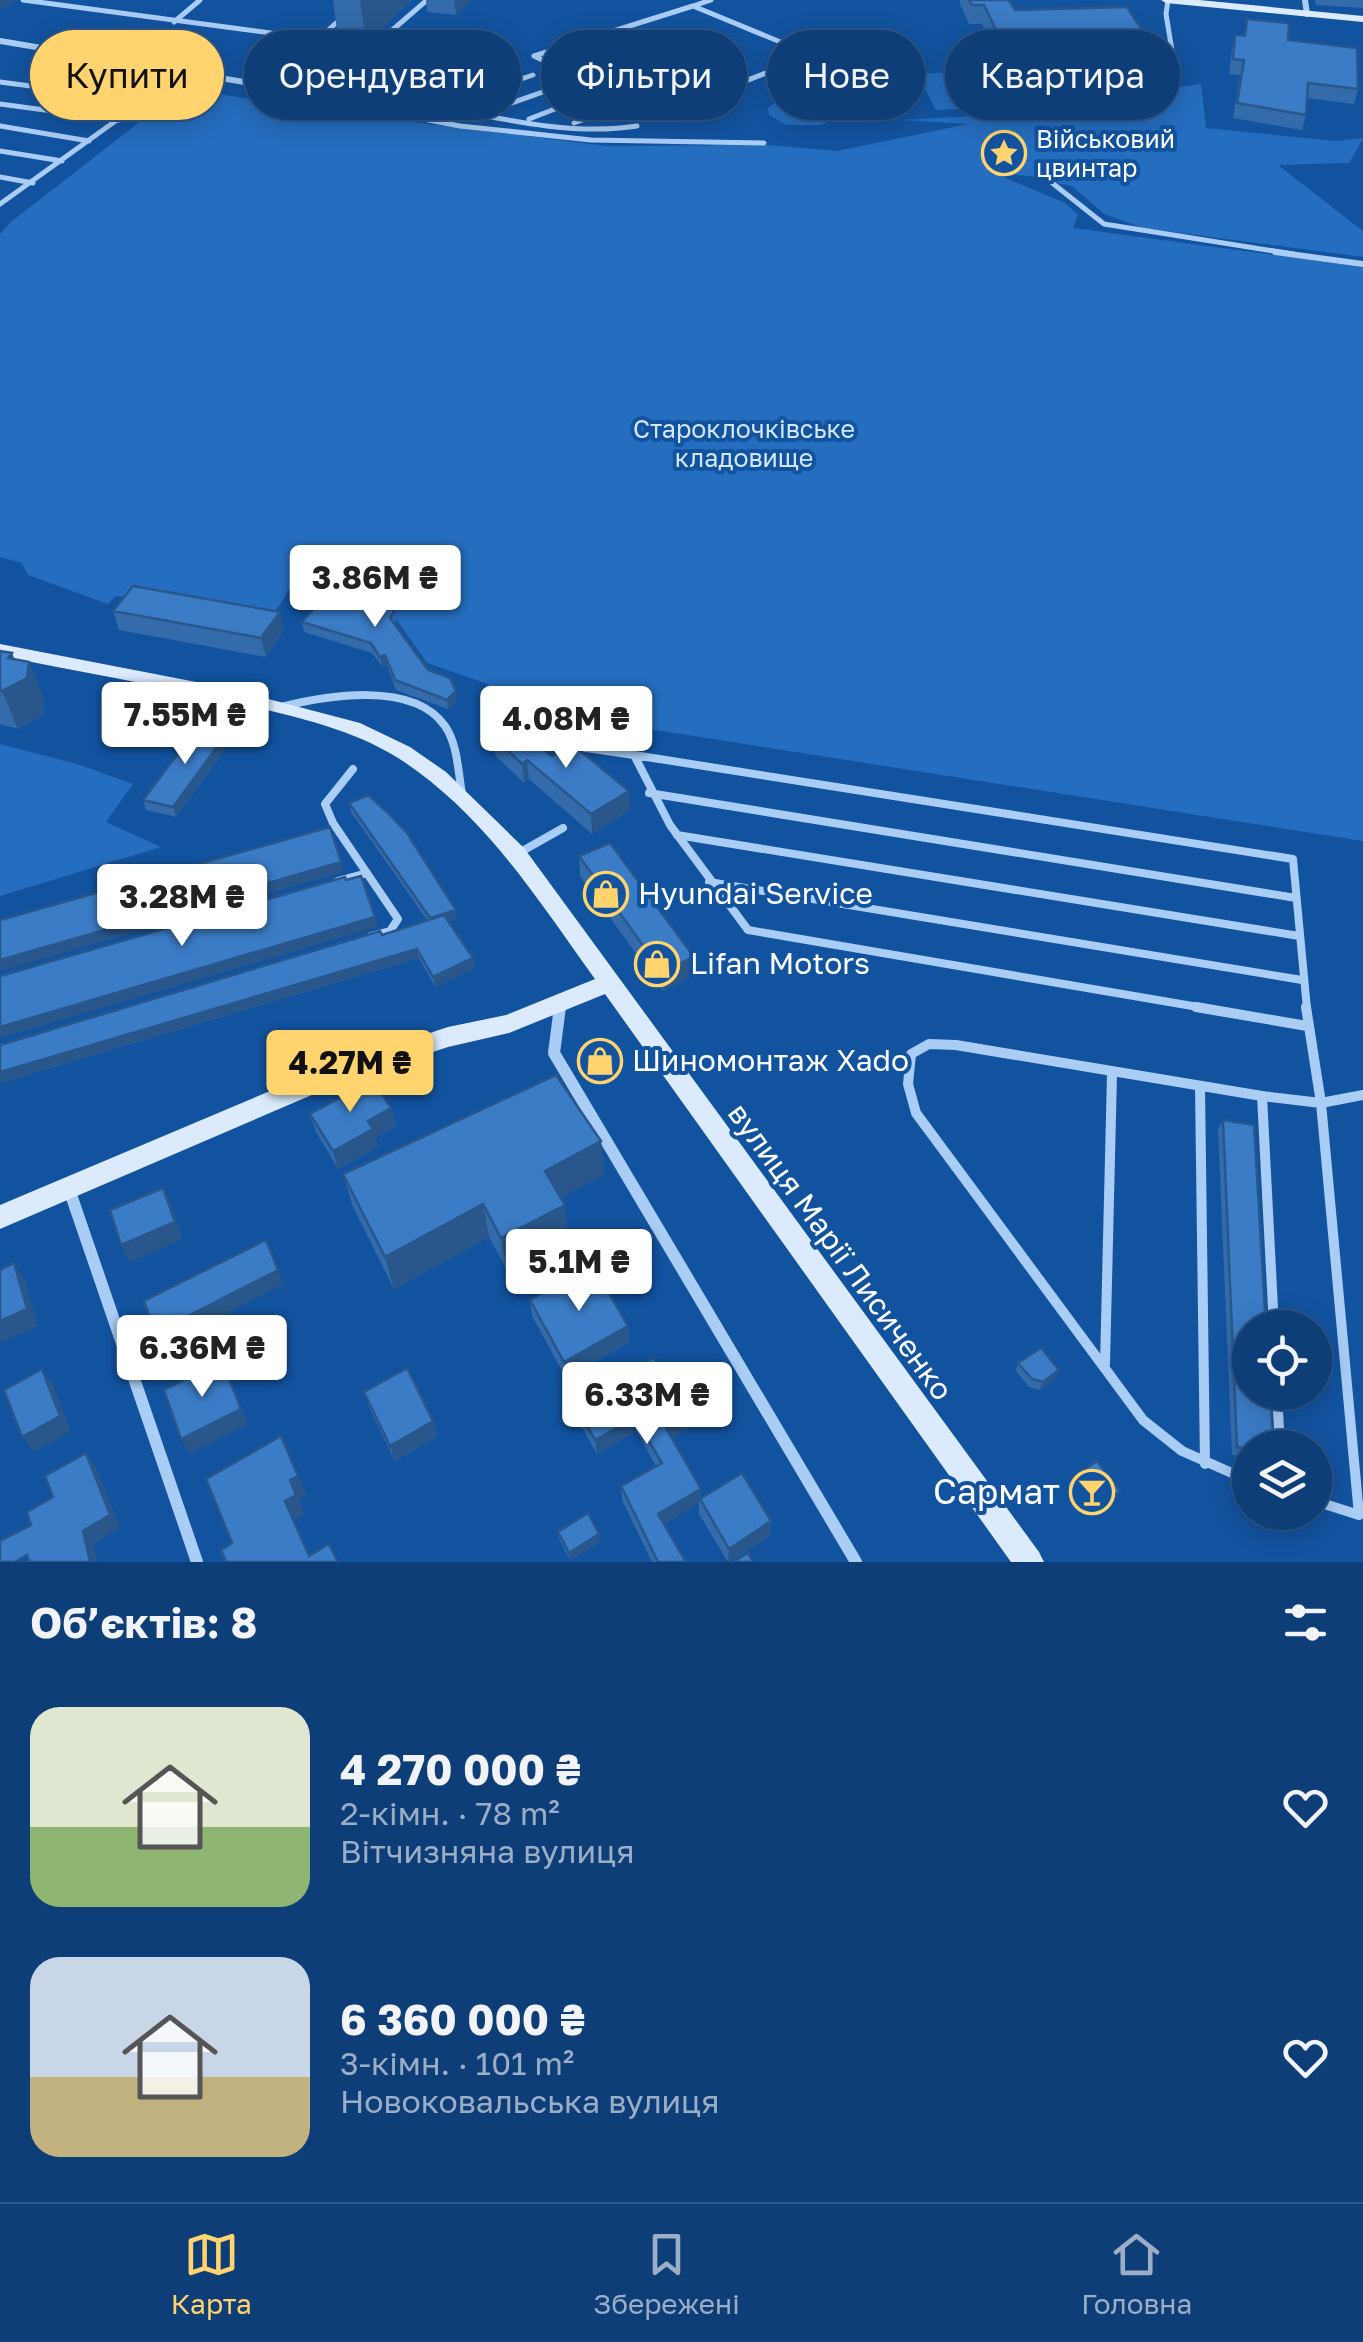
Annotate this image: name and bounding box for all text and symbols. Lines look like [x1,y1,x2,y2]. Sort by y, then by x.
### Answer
chip: Купити [30,30,224,120]
chip: Орендувати [244,30,521,120]
chip: Фільтри [541,30,747,120]
chip: Нове [767,30,925,120]
chip: Квартира [945,30,1180,120]
place label: Військовий цвинтар [1036,123,1175,183]
place icon: Військовий цвинтар [981,130,1027,176]
park label: Староклочківське кладовище [633,413,855,473]
pin: 3.86M ₴ [283,545,467,630]
text: 3.86M ₴ [312,558,438,596]
pin: 7.55M ₴ [93,682,277,767]
pin: 4.08M ₴ [474,686,658,771]
text: 7.55M ₴ [124,695,246,733]
text: 4.08M ₴ [502,699,630,737]
pin: 3.28M ₴ [90,864,274,949]
shop icon: Hyundai Service [583,871,629,917]
place label: Hyundai Service [638,875,873,911]
text: 3.28M ₴ [119,877,245,915]
shop icon: Lifan Motors [634,941,680,987]
place label: Lifan Motors [690,945,870,981]
pin: 4.27M ₴ [258,1030,442,1115]
shop icon: Шиномонтаж Xado [577,1038,623,1084]
place label: Шиномонтаж Xado [632,1042,909,1078]
text: 4.27M ₴ [288,1043,412,1081]
street label: вулиця Марії Лисиченко [721,1096,961,1407]
pin: 5.1M ₴ [498,1229,660,1314]
text: 5.1M ₴ [528,1242,630,1280]
map controls [1232,1310,1332,1530]
button: locate [1232,1310,1332,1410]
pin: 6.36M ₴ [110,1315,294,1400]
text: 6.36M ₴ [139,1328,265,1366]
pin: 6.33M ₴ [555,1362,739,1447]
text: 6.33M ₴ [584,1375,710,1413]
button: layers [1232,1430,1332,1530]
bar icon: Сармат [1069,1469,1115,1515]
place label: Сармат [933,1470,1060,1512]
icon: filters [1278,1595,1333,1650]
text: Об’єктів: 8 [30,1597,257,1647]
text: 4 270 000 ₴ [340,1744,581,1794]
icon: home [110,1747,230,1867]
icon: heart [1278,1780,1333,1835]
text: 2-кімн. · 78 m² [340,1794,560,1832]
text: Вітчизняна вулиця [340,1832,635,1870]
text: 6 360 000 ₴ [340,1994,585,2044]
icon: home [110,1997,230,2117]
icon: heart [1278,2030,1333,2085]
text: 3-кімн. · 101 m² [340,2044,574,2082]
text: Новоковальська вулиця [340,2082,720,2120]
tab: Карта [171,2227,252,2320]
tab: Збережені [593,2227,740,2320]
tab: Головна [1081,2227,1192,2320]

